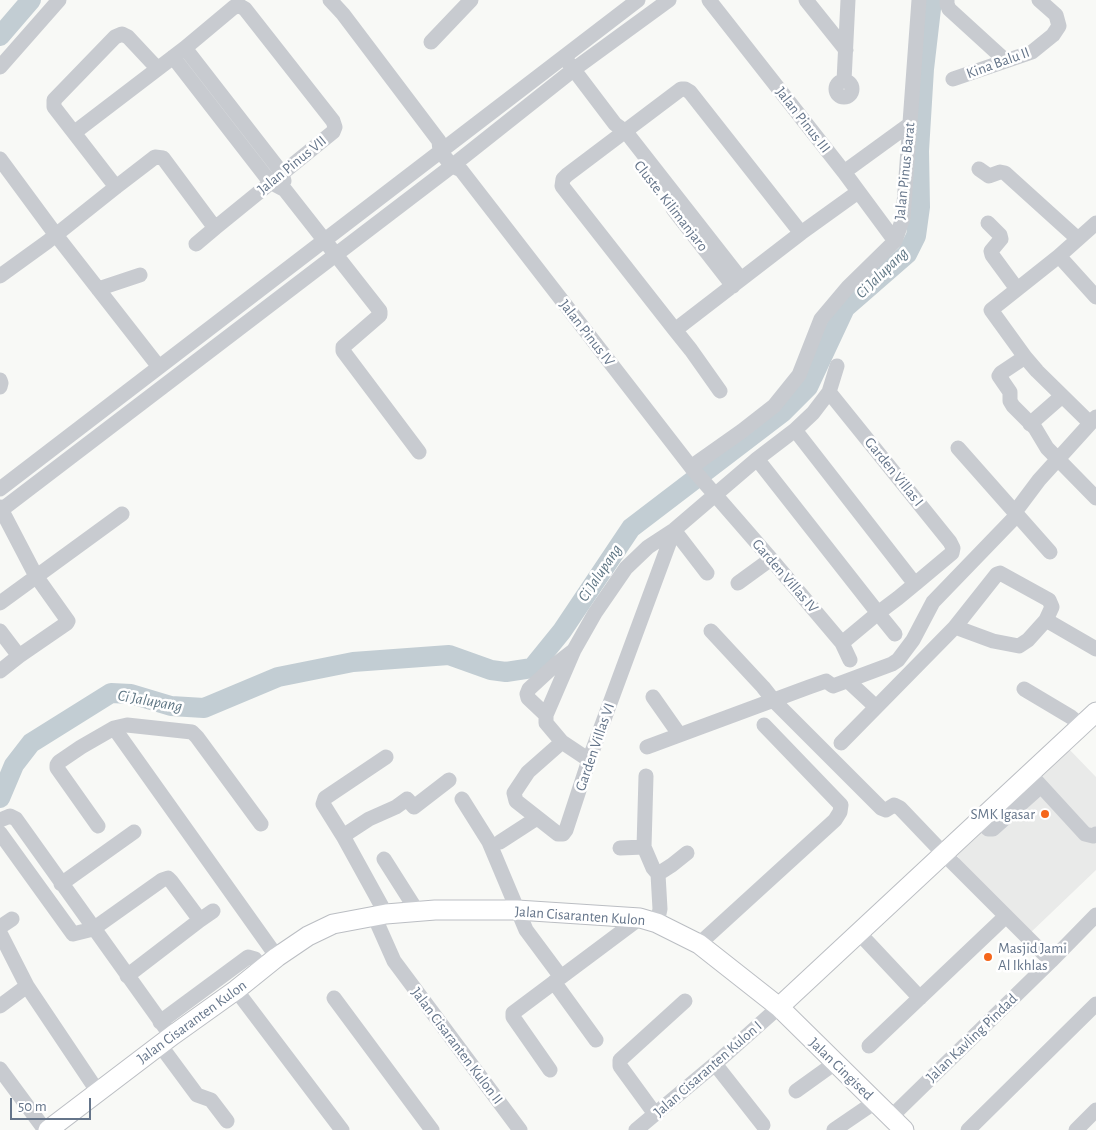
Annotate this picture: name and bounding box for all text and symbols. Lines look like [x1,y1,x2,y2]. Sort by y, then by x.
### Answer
street label: Kina Balu II [964,43,1032,83]
street label: Jalan Pinus III [772,83,834,157]
street label: Jalan Pinus Barat [891,121,919,221]
street label: Jalan Pinus VII [254,132,330,198]
street label: Cluste. Kilimanjaro [630,157,712,255]
water label: Ci Jalupang [852,243,912,303]
street label: Jalan Pinus IV [556,296,618,370]
street label: Garden Villas I [861,434,927,510]
street label: Garden Villas IV [748,535,822,617]
water label: Ci Jalupang [574,541,626,605]
water label: Ci Jalupang [116,686,184,716]
street label: Garden Villas VI [571,700,619,794]
place label: SMK Igasar [971,805,1035,823]
marker: SMK Igasar [1039,808,1051,820]
street label: Jalan Cisaranten Kulon [514,902,646,930]
place label: Masjid Jami Al Ikhlas [998,939,1067,974]
marker: Masjid Jami Al Ikhlas [982,951,994,963]
street label: Jalan Cisaranten Kulon [134,976,250,1068]
street label: Jalan Cisaranten Kulon II [407,984,507,1108]
street label: Jalan Kavling Pindad [923,990,1021,1086]
street label: Jalan Cisaranten Kulon I [650,1017,766,1121]
street label: Jalan Cingised [805,1034,877,1104]
scale bar [12,1088,94,1120]
text: 50 m [18,1099,47,1114]

